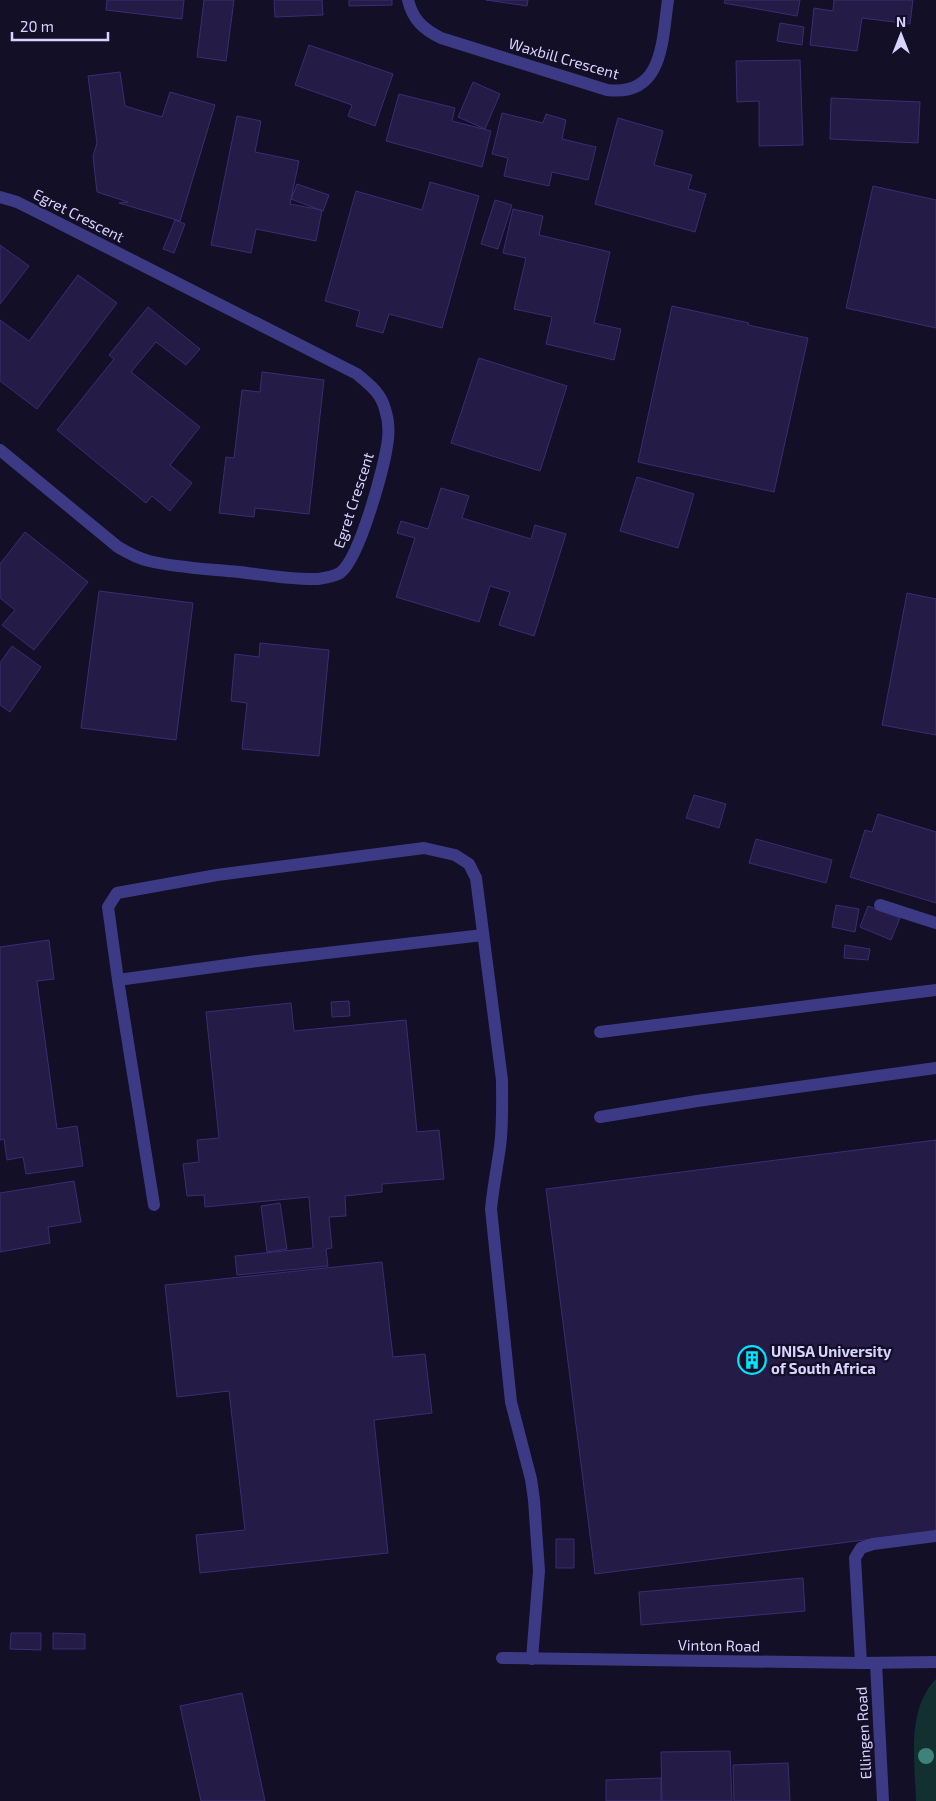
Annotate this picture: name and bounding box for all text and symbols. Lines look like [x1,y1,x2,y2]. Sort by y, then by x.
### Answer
scale bar [12,10,109,42]
north arrow [876,10,926,60]
text: N [896,13,906,30]
text: 20 m [20,17,54,35]
street label: Waxbill Crescent [507,34,622,82]
street label: Egret Crescent [31,184,128,246]
street label: Egret Crescent [329,450,377,550]
place label: UNISA University of South Africa [771,1342,892,1377]
building icon: UNISA University of South Africa [737,1345,767,1375]
street label: Vinton Road [678,1635,760,1655]
street label: Ellingen Road [852,1686,874,1780]

